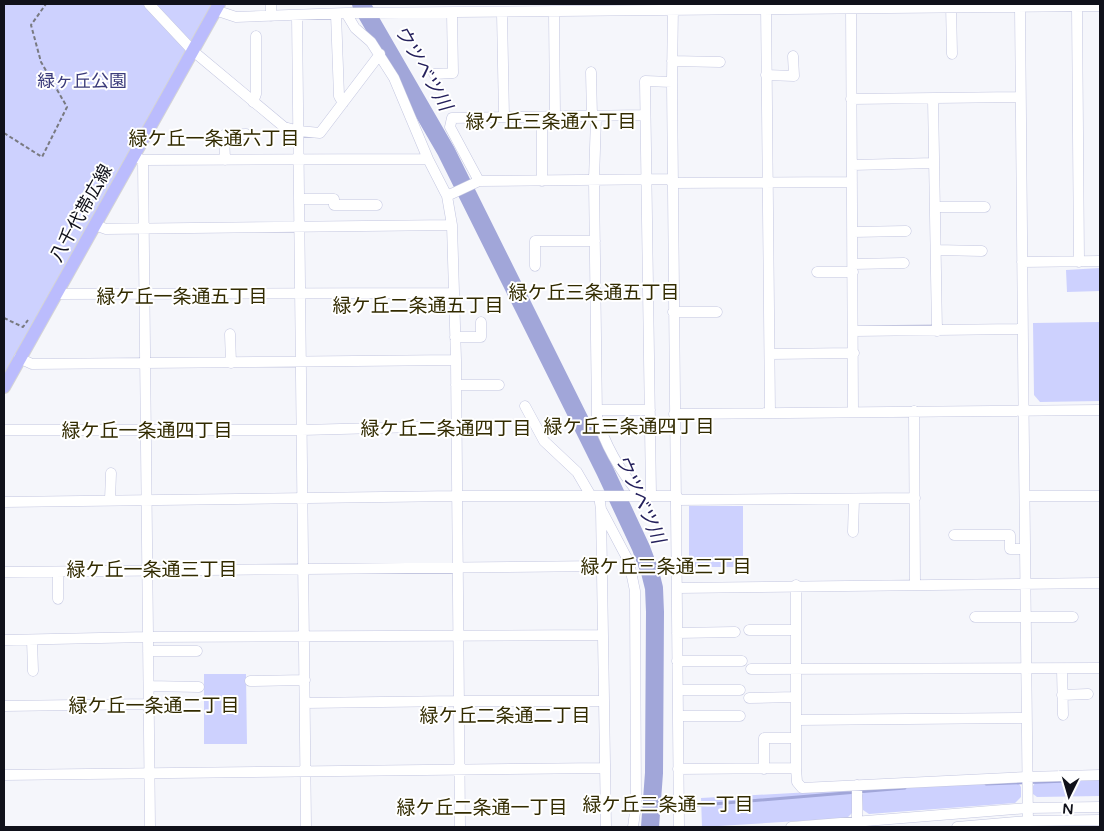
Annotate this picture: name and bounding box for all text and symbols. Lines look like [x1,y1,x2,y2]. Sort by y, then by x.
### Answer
water label: ウツベツ川 [390,21,457,116]
park label: 緑ヶ丘公園 [37,70,127,92]
district label: 緑ケ丘三条通六丁目 [465,111,637,133]
district label: 緑ケ丘一条通六丁目 [128,128,300,150]
street label: 八千代帯広線 [45,160,117,266]
district label: 緑ケ丘三条通五丁目 [508,282,680,304]
district label: 緑ケ丘一条通五丁目 [96,286,268,308]
district label: 緑ケ丘二条通五丁目 [332,295,504,317]
district label: 緑ケ丘三条通四丁目 [543,416,715,438]
district label: 緑ケ丘二条通四丁目 [360,418,532,440]
district label: 緑ケ丘一条通四丁目 [61,420,233,442]
water label: ウツベツ川 [611,451,670,549]
district label: 緑ケ丘三条通三丁目 [580,556,752,578]
district label: 緑ケ丘一条通三丁目 [66,559,238,581]
district label: 緑ケ丘一条通二丁目 [68,695,240,717]
district label: 緑ケ丘二条通二丁目 [419,705,591,727]
north arrow [1044,771,1094,821]
district label: 緑ケ丘三条通一丁目 [582,794,754,816]
district label: 緑ケ丘二条通一丁目 [396,797,568,819]
text: N [1062,799,1074,817]

